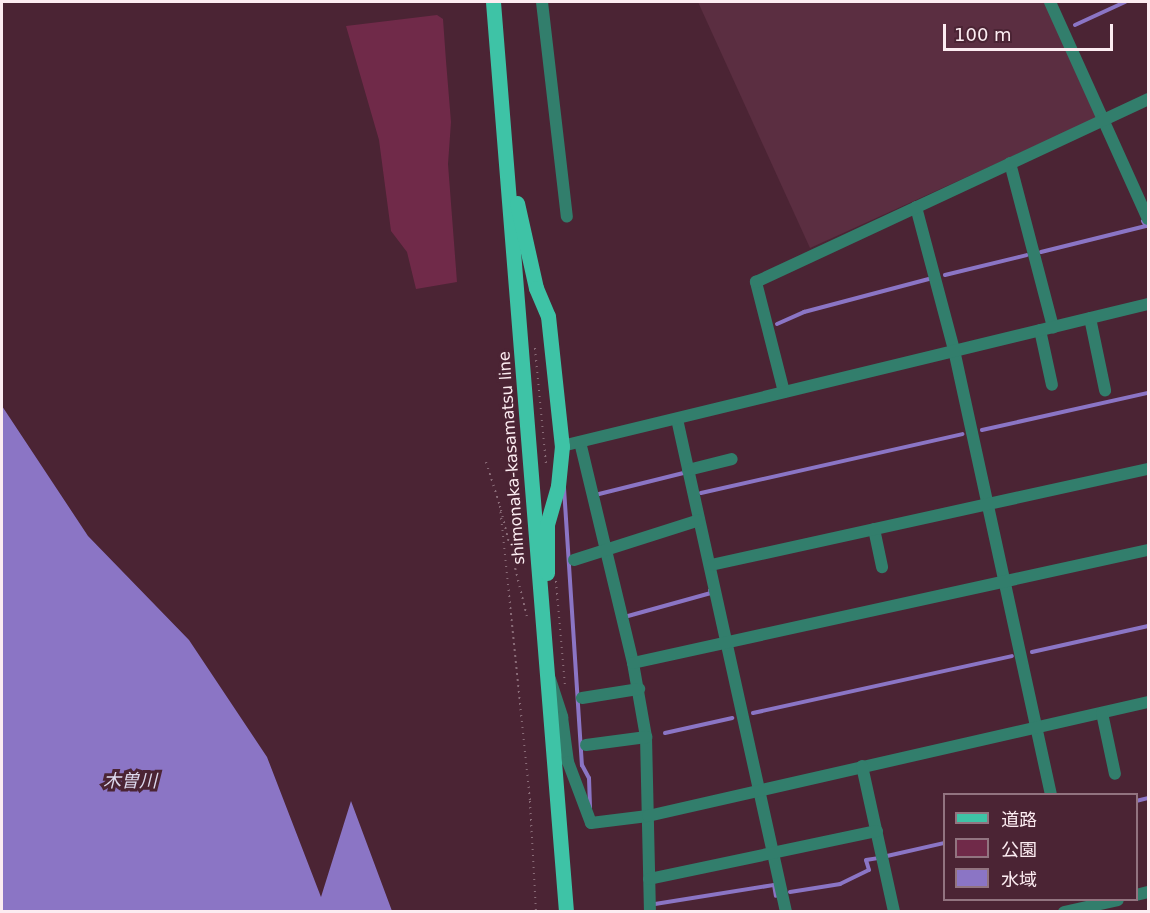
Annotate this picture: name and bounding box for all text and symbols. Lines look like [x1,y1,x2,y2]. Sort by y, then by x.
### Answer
scale bar [946,12,1116,50]
text: 100 m [954,24,1012,45]
street label: shimonaka-kasamatsu line [495,351,529,565]
water label: 木曽川 [103,770,157,792]
legend [943,793,1138,901]
text: 道路 [1001,809,1037,830]
text: 公園 [1001,839,1037,860]
text: 水域 [1001,869,1037,890]

